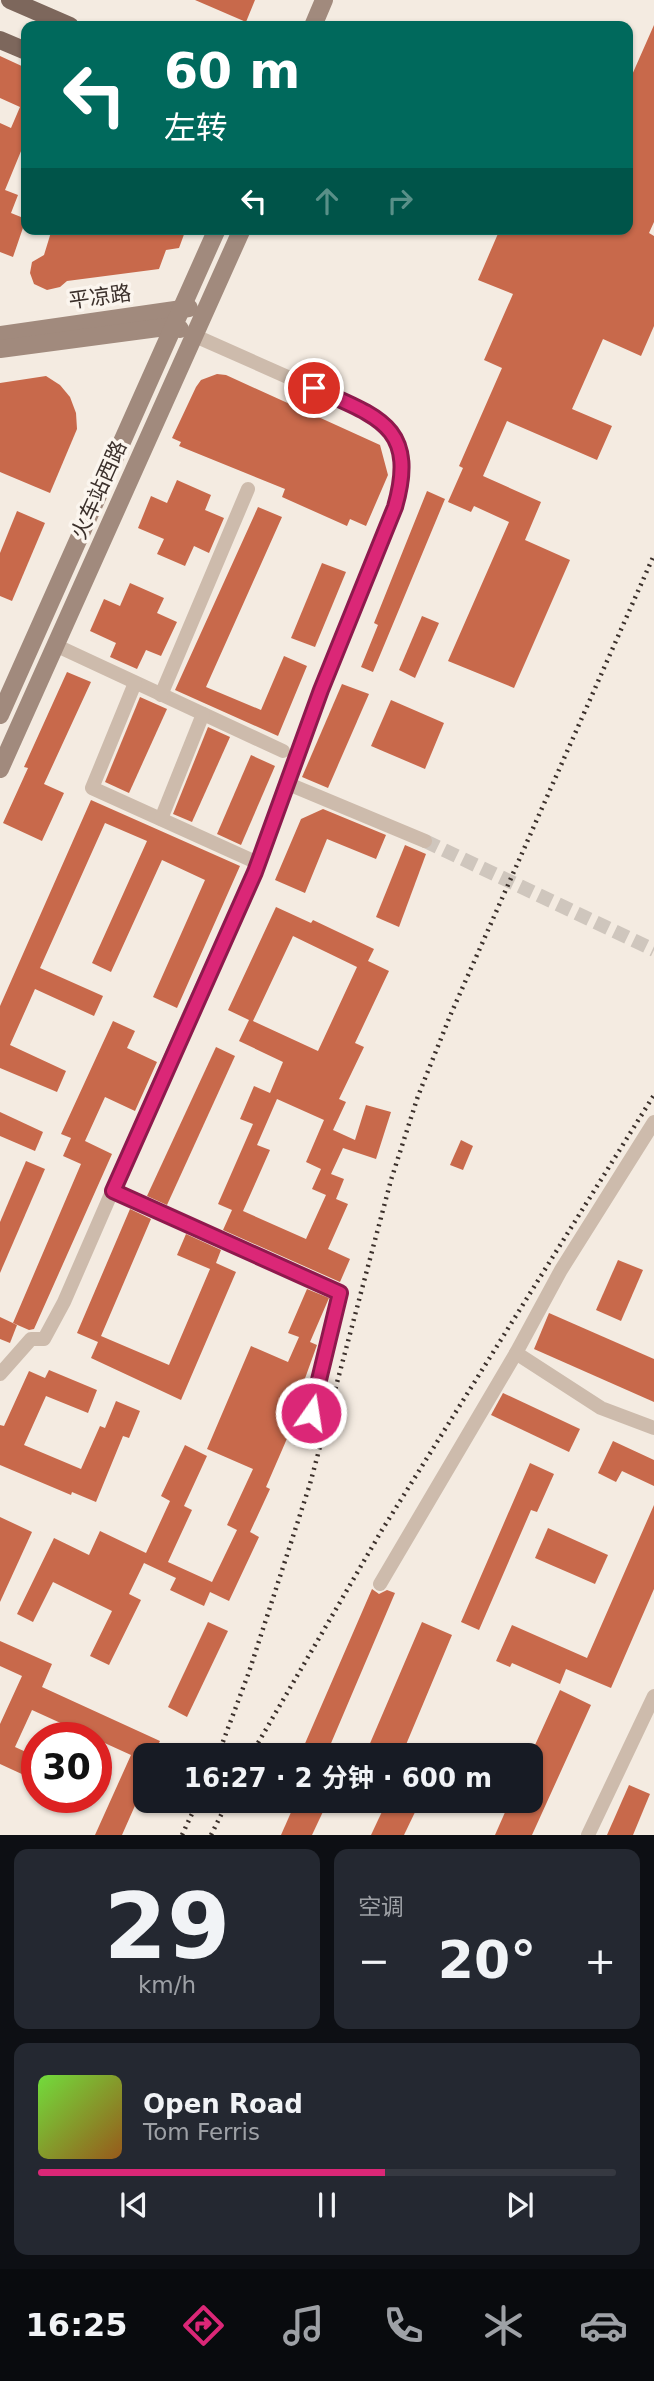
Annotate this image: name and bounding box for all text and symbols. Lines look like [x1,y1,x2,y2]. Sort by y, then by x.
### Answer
text: 60 m [164,43,300,100]
icon: left [49,49,140,140]
text: 左转 [164,109,228,147]
icon: left [235,182,273,220]
icon: ahead [308,182,346,220]
icon: right [381,182,419,220]
street label: 平凉路 [67,281,133,313]
pin [284,358,344,418]
icon: arrive [295,369,333,407]
street label: 火车站西路 [67,437,131,543]
position arrow [274,1376,348,1450]
speed limit sign: 30 [21,1722,112,1813]
text: 16:27 · 2 分钟 · 600 m [184,1763,492,1793]
text: 29 [104,1874,230,1979]
text: 空调 [358,1894,404,1920]
text: 20° [438,1930,536,1990]
text: − [358,1939,390,1983]
text: + [584,1939,616,1983]
text: km/h [138,1972,196,1998]
text: Open Road [143,2089,303,2119]
text: Tom Ferris [143,2119,260,2145]
icon: previous [115,2186,153,2224]
icon: pause [308,2186,346,2224]
icon: next [501,2186,539,2224]
icon: directions [179,2301,228,2350]
icon: music [279,2301,328,2350]
icon: phone [379,2301,428,2350]
icon: climate [479,2301,528,2350]
icon: car [579,2301,628,2350]
text: 16:25 [26,2306,127,2344]

